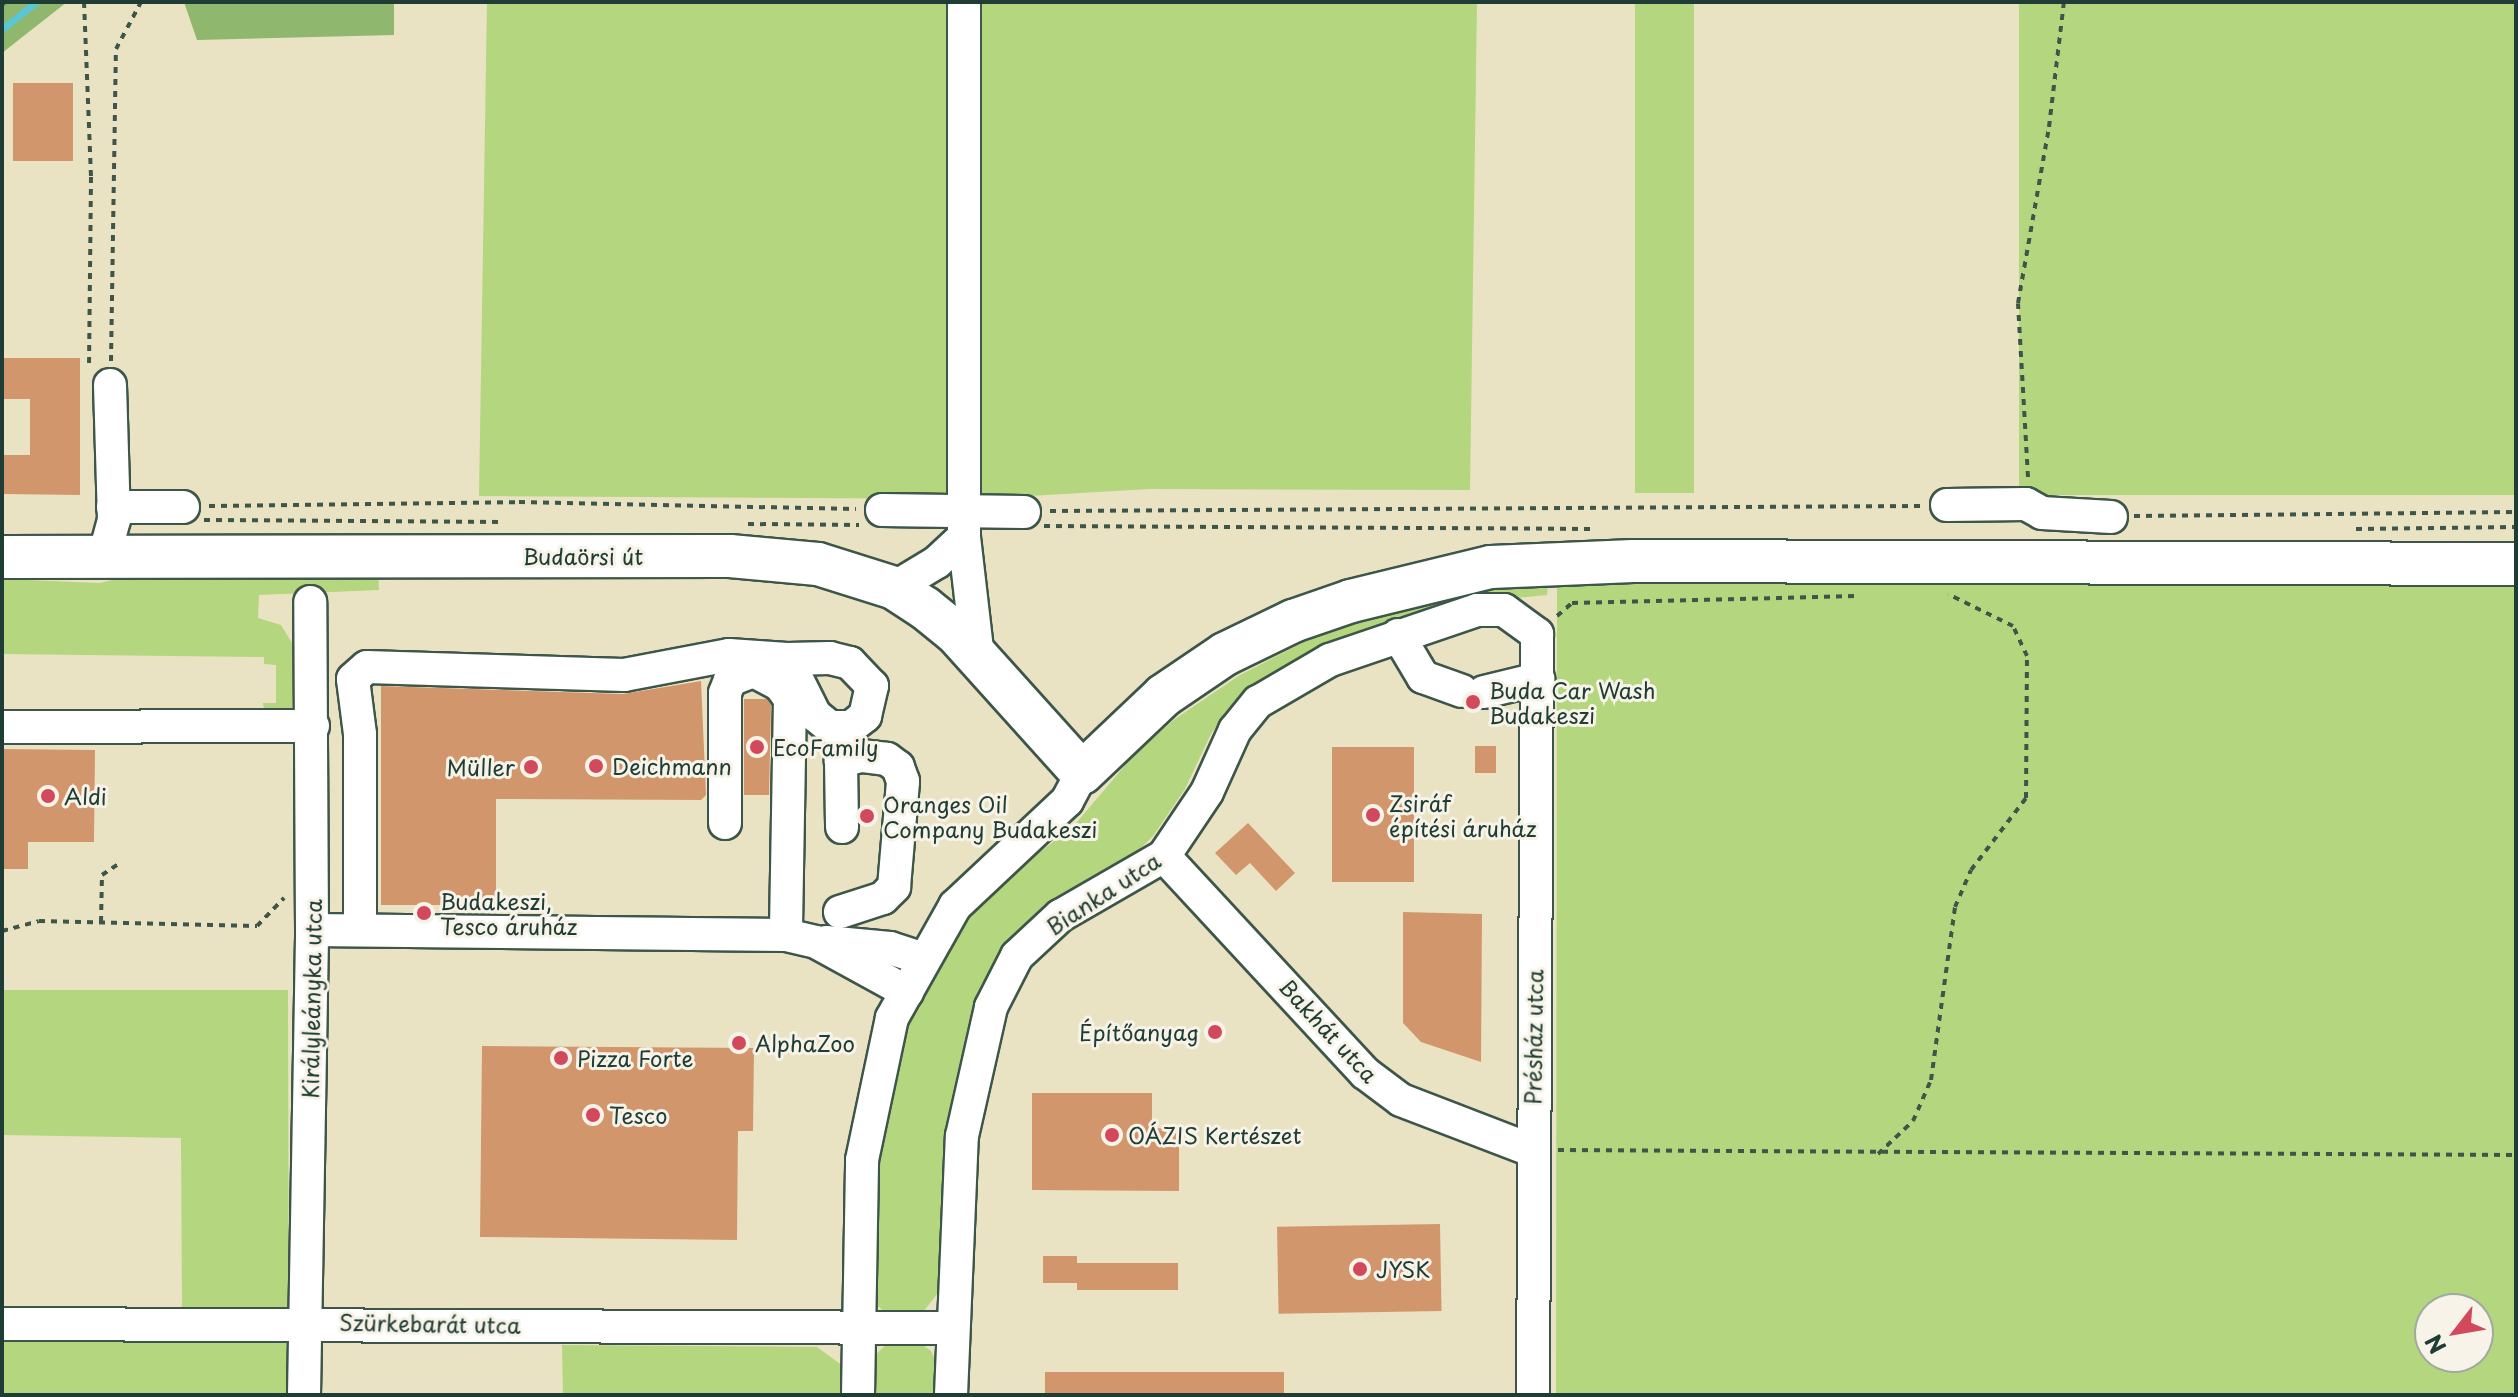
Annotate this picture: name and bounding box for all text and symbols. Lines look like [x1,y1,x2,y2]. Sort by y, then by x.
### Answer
street label: Budaörsi út [522,543,644,569]
place label: Buda Car Wash Budakeszi [1489,676,1655,728]
marker: Buda Car Wash Budakeszi [1464,693,1482,711]
place label: EcoFamily [773,734,879,760]
marker: EcoFamily [748,738,766,756]
place label: Deichmann [612,753,732,779]
place label: Müller [447,754,515,780]
marker: Deichmann [587,757,605,775]
marker: Müller [522,758,540,776]
place label: Aldi [64,783,107,809]
marker: Aldi [39,787,57,805]
place label: Zsiráf építési áruház [1389,789,1536,840]
place label: Oranges Oil Company Budakeszi [883,790,1098,842]
marker: Zsiráf építési áruház [1364,806,1382,824]
marker: Oranges Oil Company Budakeszi [858,807,876,825]
street label: Bianka utca [1042,847,1164,939]
place label: Budakeszi, Tesco áruház [440,887,578,938]
street label: Királyleányka utca [296,898,326,1100]
marker: Budakeszi, Tesco áruház [415,904,433,922]
street label: Présház utca [1519,969,1547,1105]
street label: Bakhát utca [1274,972,1384,1088]
place label: Építőanyag [1079,1019,1199,1045]
marker: Építőanyag [1206,1023,1224,1041]
place label: AlphaZoo [755,1030,855,1056]
marker: AlphaZoo [730,1034,748,1052]
place label: Pizza Forte [577,1045,693,1071]
marker: Pizza Forte [552,1049,570,1067]
place label: Tesco [609,1102,667,1128]
marker: Tesco [584,1106,602,1124]
place label: OÁZIS Kertészet [1128,1122,1302,1148]
marker: OÁZIS Kertészet [1103,1126,1121,1144]
place label: JYSK [1376,1256,1430,1282]
marker: JYSK [1351,1260,1369,1278]
north arrow [2414,1293,2494,1373]
street label: Szürkebarát utca [338,1308,522,1338]
text: N [2416,1329,2453,1361]

